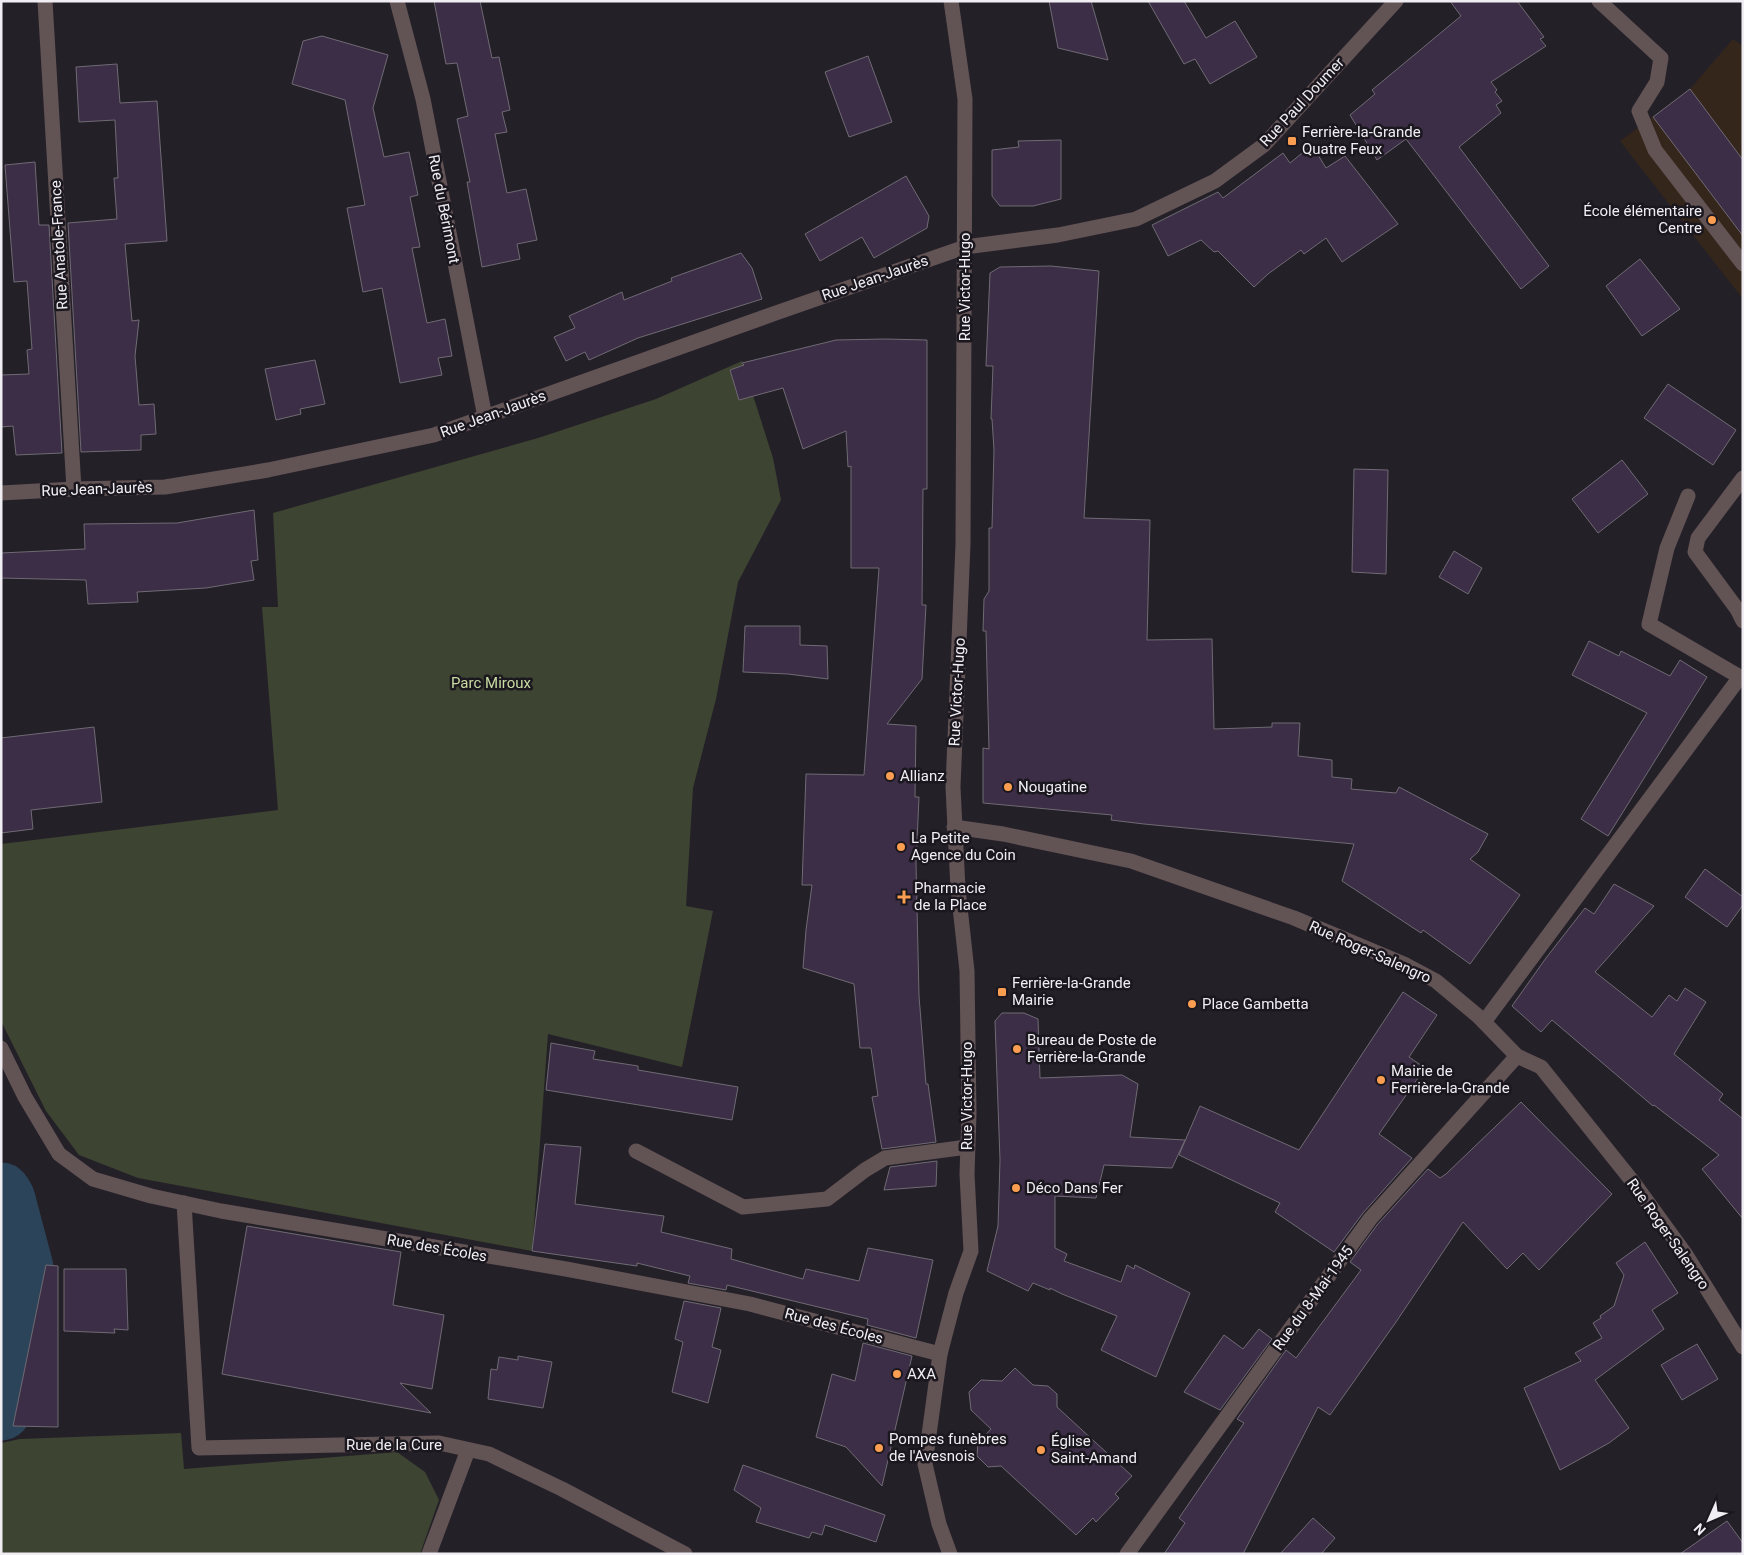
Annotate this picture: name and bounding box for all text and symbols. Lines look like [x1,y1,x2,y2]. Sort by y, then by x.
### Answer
street label: Rue Paul Doumer [1256,54,1348,150]
place label: Ferrière-la-Grande Quatre Feux [1302,123,1421,158]
marker: Ferrière-la-Grande Quatre Feux [1286,135,1298,147]
street label: Rue du Bérimont [425,153,463,265]
street label: Rue Anatole-France [47,180,71,310]
place label: École élémentaire Centre [1583,202,1702,237]
marker: École élémentaire Centre [1706,214,1718,226]
street label: Rue Victor-Hugo [956,233,974,341]
street label: Rue Jean-Jaurès [819,251,931,305]
street label: Rue Jean-Jaurès [438,386,548,442]
street label: Rue Jean-Jaurès [41,478,153,500]
street label: Rue Victor-Hugo [945,637,969,747]
park label: Parc Miroux [451,674,532,692]
place label: Allianz [900,767,945,785]
marker: Allianz [884,770,896,782]
place label: Nougatine [1018,778,1087,796]
marker: Nougatine [1002,781,1014,793]
place label: La Petite Agence du Coin [911,829,1016,864]
marker: La Petite Agence du Coin [895,841,907,853]
place label: Pharmacie de la Place [914,879,987,914]
marker: Pharmacie de la Place [898,891,910,903]
street label: Rue Roger-Salengro [1306,917,1434,987]
place label: Ferrière-la-Grande Mairie [1012,974,1131,1009]
marker: Ferrière-la-Grande Mairie [996,986,1008,998]
place label: Place Gambetta [1202,995,1309,1013]
marker: Place Gambetta [1186,998,1198,1010]
place label: Bureau de Poste de Ferrière-la-Grande [1027,1031,1157,1066]
street label: Rue Victor-Hugo [958,1042,976,1150]
marker: Bureau de Poste de Ferrière-la-Grande [1011,1043,1023,1055]
place label: Mairie de Ferrière-la-Grande [1391,1062,1510,1097]
marker: Mairie de Ferrière-la-Grande [1375,1074,1387,1086]
street label: Rue Roger-Salengro [1623,1175,1713,1293]
place label: Déco Dans Fer [1026,1179,1123,1197]
marker: Déco Dans Fer [1010,1182,1022,1194]
street label: Rue des Écoles [386,1230,488,1266]
street label: Rue du 8-Mai-1945 [1269,1242,1357,1354]
street label: Rue des Écoles [783,1304,885,1348]
place label: AXA [907,1365,936,1383]
marker: AXA [891,1368,903,1380]
place label: Pompes funèbres de l'Avesnois [889,1430,1007,1465]
place label: Église Saint-Amand [1051,1432,1137,1467]
street label: Rue de la Cure [346,1436,442,1454]
marker: Pompes funèbres de l'Avesnois [873,1442,885,1454]
marker: Église Saint-Amand [1035,1444,1047,1456]
north arrow [1684,1495,1734,1545]
text: N [1691,1520,1709,1538]

